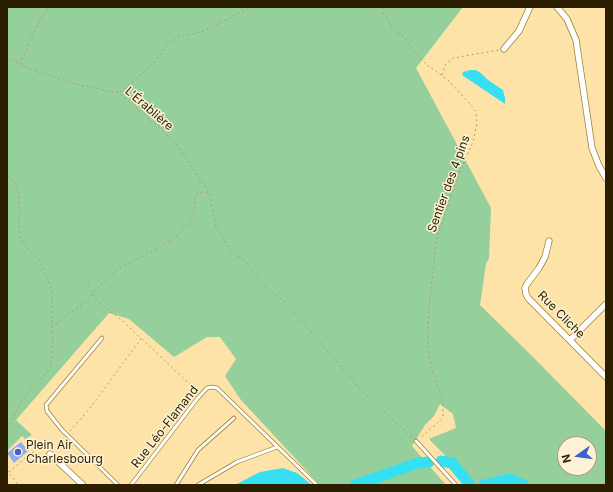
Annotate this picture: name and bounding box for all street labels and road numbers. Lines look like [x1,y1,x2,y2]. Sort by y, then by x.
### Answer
street label: L'Érablière [122,84,176,134]
street label: Sentier des 4 pins [425,133,473,235]
street label: Rue Cliche [534,288,588,342]
street label: Rue Léo-Flamand [129,383,201,471]

